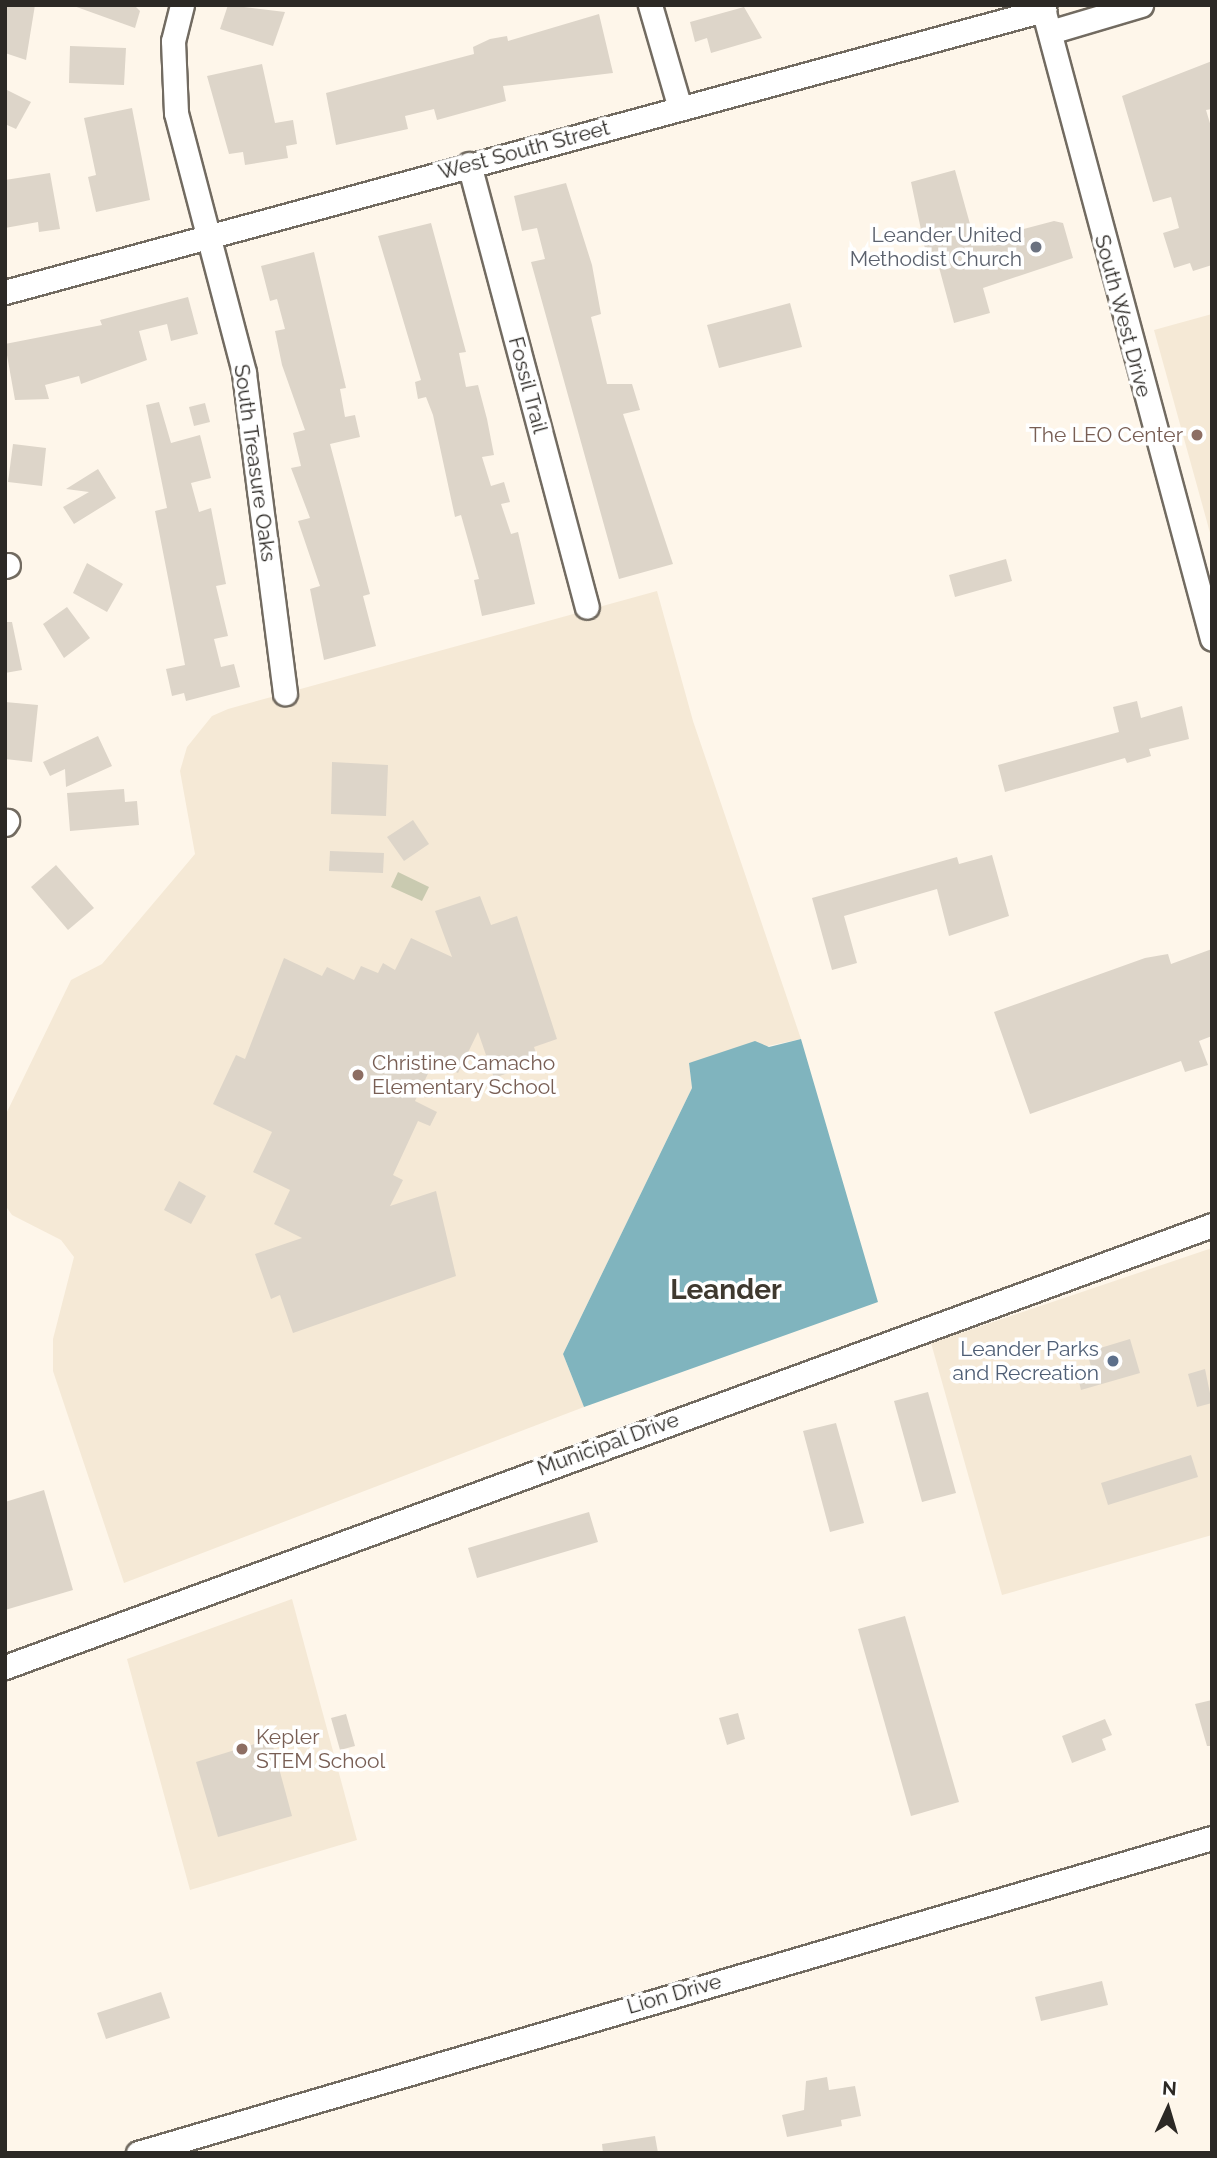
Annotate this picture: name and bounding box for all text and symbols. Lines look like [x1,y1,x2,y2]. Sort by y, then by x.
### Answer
street label: West South Street [436,115,612,185]
place label: Leander United Methodist Church [850,222,1022,272]
street label: South West Drive [1089,232,1157,400]
marker: Leander United Methodist Church [1028,239,1044,255]
street label: Fossil Trail [503,333,553,437]
street label: South Treasure Oaks [229,362,281,564]
place label: The LEO Center [1029,422,1183,448]
marker: The LEO Center [1189,427,1205,443]
place label: Christine Camacho Elementary School [372,1050,556,1100]
marker: Christine Camacho Elementary School [350,1067,366,1083]
district label: Leander [670,1273,782,1307]
place label: Leander Parks and Recreation [953,1336,1099,1386]
marker: Leander Parks and Recreation [1105,1353,1121,1369]
street label: Municipal Drive [533,1407,683,1481]
place label: Kepler STEM School [256,1724,385,1774]
marker: Kepler STEM School [234,1741,250,1757]
street label: Lion Drive [624,1969,724,2019]
north arrow [1133,2074,1203,2144]
text: N [1161,2077,1177,2100]

